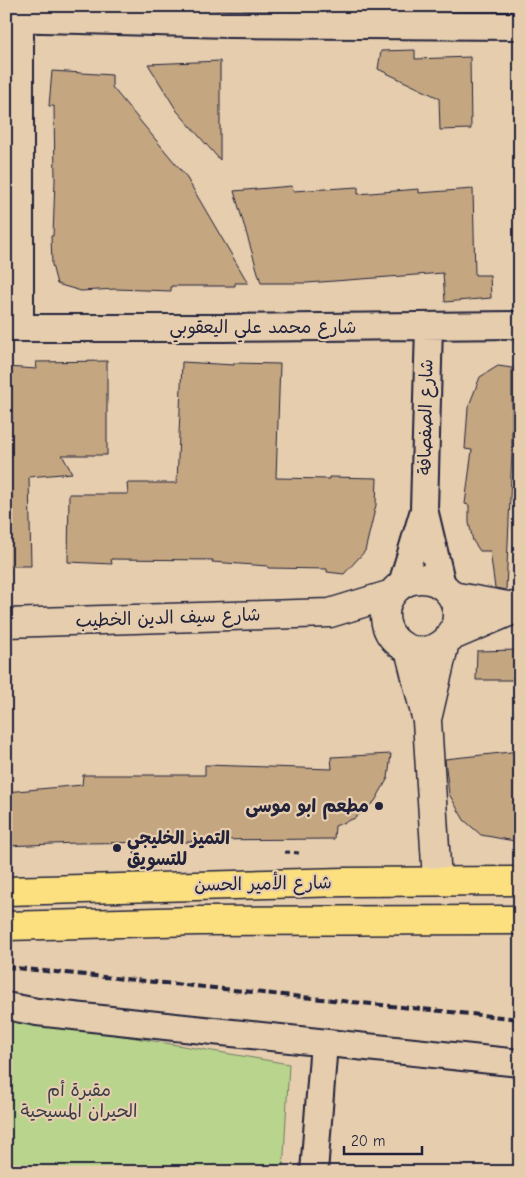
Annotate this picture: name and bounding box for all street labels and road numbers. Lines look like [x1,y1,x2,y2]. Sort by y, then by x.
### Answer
street label: شارع محمد علي اليعقوبي [170,317,356,343]
street label: شارع الصفصافة [414,359,439,475]
street label: شارع سيف الدين الخطيب [75,604,261,633]
street label: شارع الأمير الحسن [194,870,332,897]

